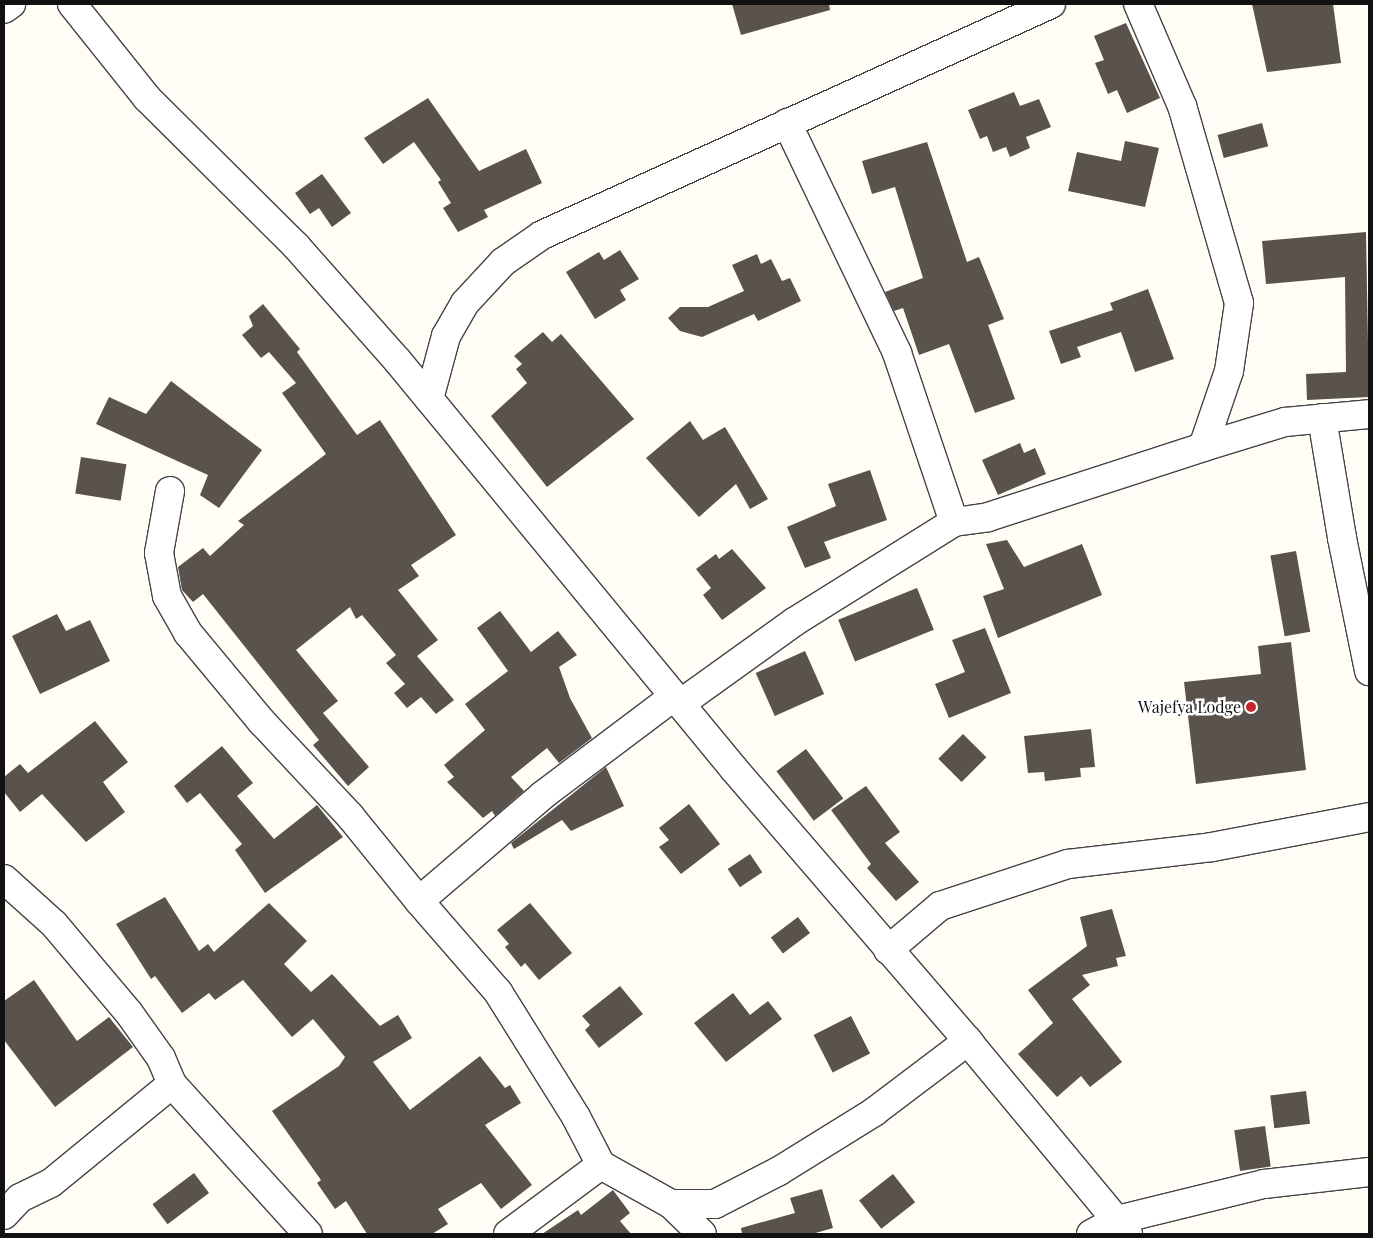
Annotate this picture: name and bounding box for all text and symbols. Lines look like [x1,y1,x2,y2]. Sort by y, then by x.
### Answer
place label: Wajefya Lodge [1138,697,1241,717]
marker: Wajefya Lodge [1245,701,1257,713]

